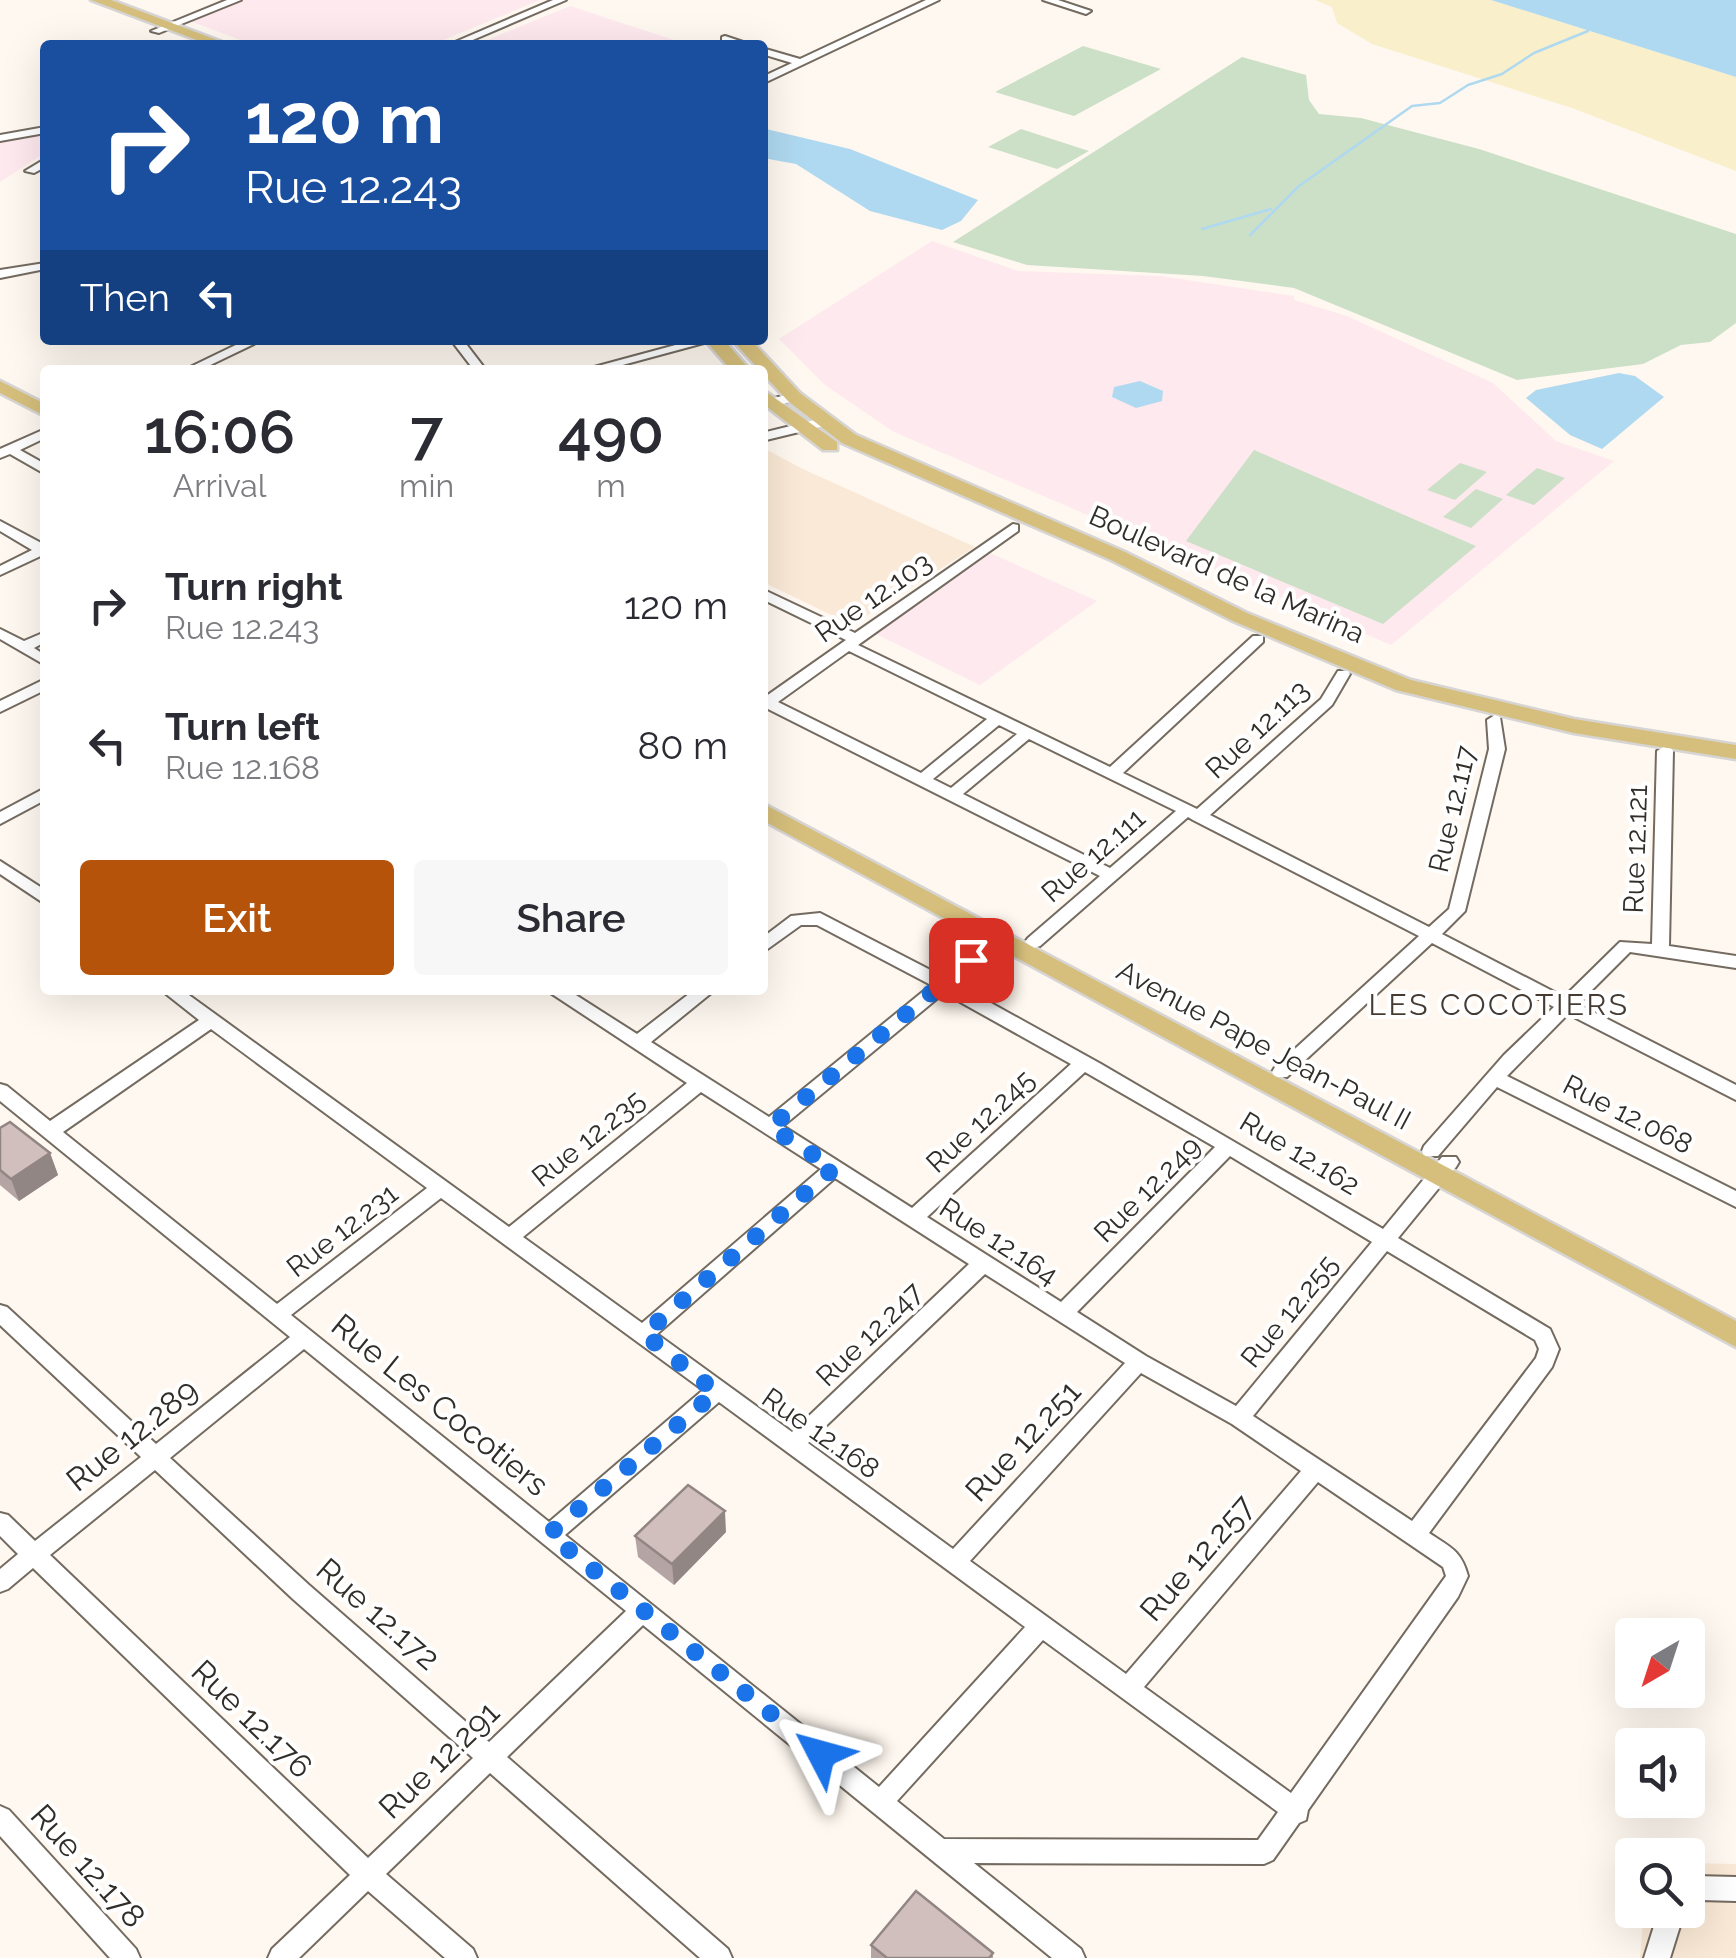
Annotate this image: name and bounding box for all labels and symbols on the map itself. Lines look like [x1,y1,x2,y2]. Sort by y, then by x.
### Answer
street label: Boulevard de la Marina [1084,499,1369,650]
street label: Rue 12.103 [809,545,938,649]
street label: Rue 12.113 [1199,673,1316,785]
street label: Rue 12.117 [1422,743,1483,876]
street label: Rue 12.121 [1617,784,1654,914]
street label: Rue 12.111 [1035,802,1152,909]
pin [929,918,1014,1003]
street label: Avenue Pape Jean-Paul II [1111,954,1416,1137]
district label: LES COCOTIERS [1369,987,1629,1022]
street label: Rue 12.245 [920,1063,1041,1180]
street label: Rue 12.068 [1558,1068,1698,1161]
street label: Rue 12.235 [525,1083,651,1194]
street label: Rue 12.162 [1234,1105,1366,1202]
street label: Rue 12.249 [1087,1129,1207,1249]
street label: Rue 12.231 [280,1177,404,1284]
street label: Rue 12.164 [933,1191,1064,1292]
street label: Rue 12.255 [1234,1248,1345,1374]
street label: Rue 12.247 [809,1276,929,1393]
street label: Rue Les Cocotiers [325,1306,556,1503]
street label: Rue 12.289 [59,1371,204,1499]
street label: Rue 12.251 [958,1373,1088,1508]
street label: Rue 12.168 [756,1381,886,1486]
street label: Rue 12.257 [1132,1487,1261,1628]
street label: Rue 12.172 [309,1550,447,1677]
north arrow [1615,1618,1705,1708]
street label: Rue 12.176 [184,1652,320,1785]
street label: Rue 12.291 [371,1693,506,1826]
position arrow [769,1702,873,1806]
street label: Rue 12.178 [24,1797,153,1935]

